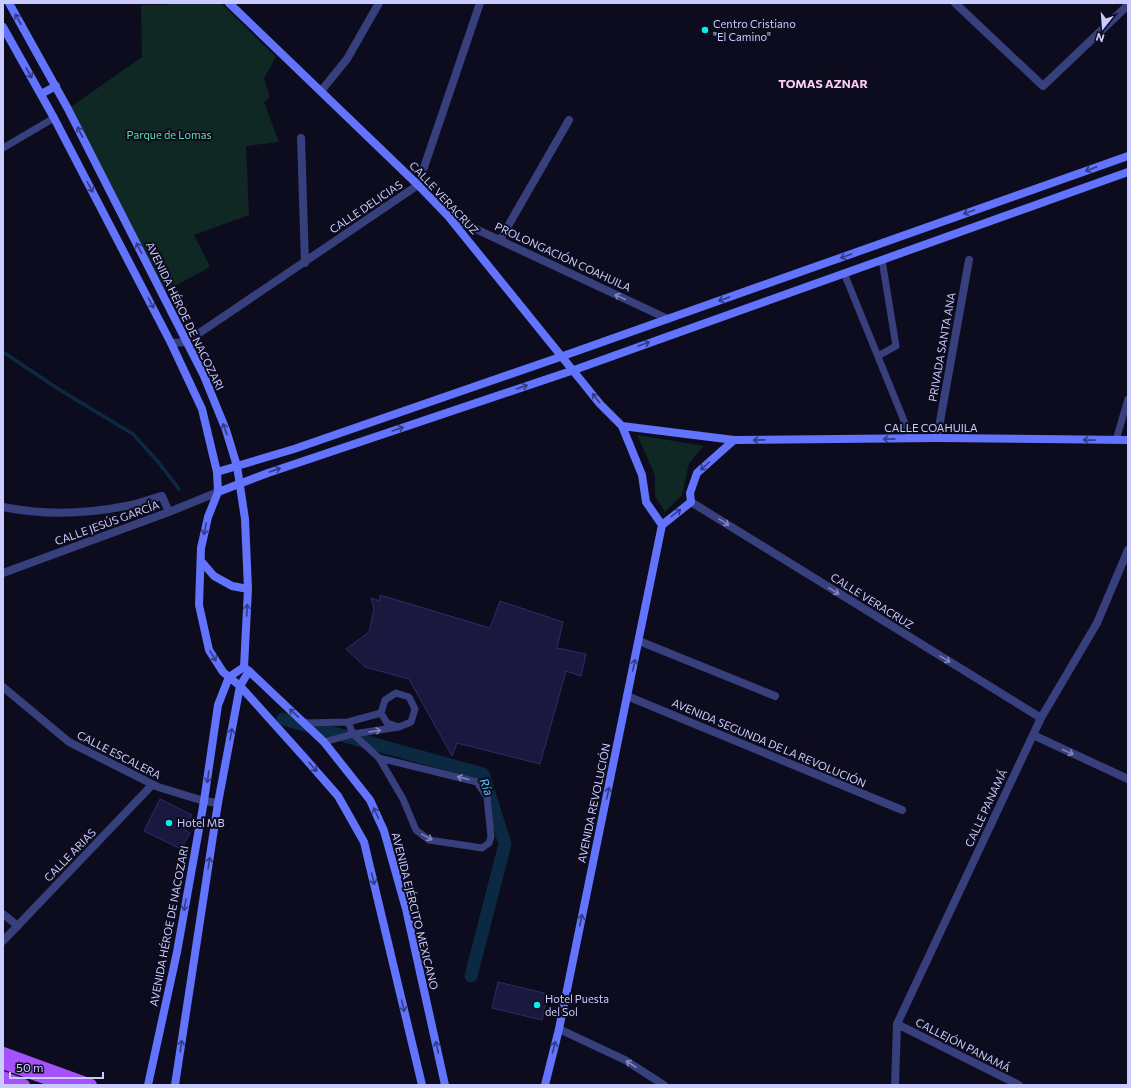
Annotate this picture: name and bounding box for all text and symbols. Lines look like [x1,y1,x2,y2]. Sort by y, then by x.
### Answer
north arrow [1083,8,1123,48]
one-way arrow [13,13,21,25]
place label: Centro Cristiano "El Camino" [713,17,796,43]
marker: Centro Cristiano "El Camino" [700,25,710,35]
text: N [1094,31,1106,45]
one-way arrow [26,67,33,79]
district label: TOMAS AZNAR [778,76,868,90]
one-way arrow [76,127,83,139]
park label: Parque de Lomas [127,128,211,141]
street label: CALLE VERACRUZ [407,158,482,237]
one-way arrow [1085,166,1098,173]
street label: CALLE DELICIAS [327,177,405,236]
one-way arrow [87,181,95,193]
one-way arrow [963,209,975,217]
street label: PROLONGACIÓN COAHUILA [493,218,634,294]
street label: AVENIDA HÉROE DE NACOZARI [144,239,228,392]
one-way arrow [135,243,142,255]
one-way arrow [840,253,853,260]
street label: PRIVADA SANTA ANA [925,291,958,403]
one-way arrow [614,293,626,300]
one-way arrow [147,296,155,308]
one-way arrow [718,296,730,304]
one-way arrow [638,340,650,348]
one-way arrow [515,383,528,390]
one-way arrow [592,392,600,403]
street label: CALLE COAHUILA [884,421,978,434]
one-way arrow [221,423,229,435]
one-way arrow [392,424,404,432]
one-way arrow [883,435,896,442]
one-way arrow [753,436,766,444]
one-way arrow [1083,436,1096,444]
one-way arrow [700,461,710,471]
one-way arrow [269,466,281,474]
street label: CALLE JESÚS GARCÍA [52,497,162,548]
one-way arrow [671,509,682,518]
one-way arrow [718,519,730,527]
one-way arrow [201,522,209,535]
street label: CALLE VERACRUZ [828,570,916,631]
one-way arrow [828,587,840,595]
one-way arrow [243,604,250,617]
one-way arrow [210,650,218,662]
one-way arrow [939,655,950,663]
one-way arrow [630,659,638,672]
street label: AVENIDA SEGUNDA DE LA REVOLUCIÓN [670,695,869,789]
one-way arrow [289,708,299,718]
one-way arrow [368,727,381,735]
street label: CALLE ESCALERA [75,728,164,781]
one-way arrow [227,728,235,741]
street label: AVENIDA REVOLUCIÓN [573,742,613,864]
one-way arrow [1062,749,1074,756]
one-way arrow [308,761,317,772]
street label: CALLE PANAMÁ [961,766,1009,849]
one-way arrow [204,770,212,783]
one-way arrow [457,774,470,781]
water label: Ría [477,776,497,797]
one-way arrow [604,787,612,800]
one-way arrow [372,807,379,819]
place label: Hotel MB [177,816,225,829]
marker: Hotel MB [164,818,174,828]
street label: CALLE ARIAS [41,826,98,884]
street label: AVENIDA EJÉRCITO MEXICANO [389,831,442,991]
one-way arrow [421,834,433,841]
street label: AVENIDA HÉROE DE NACOZARI [146,844,190,1007]
one-way arrow [205,857,213,870]
one-way arrow [370,873,378,886]
one-way arrow [181,898,189,911]
one-way arrow [578,914,586,927]
place label: Hotel Puesta del Sol [545,992,609,1018]
one-way arrow [400,999,408,1012]
marker: Hotel Puesta del Sol [532,1000,542,1010]
street label: CALLEJÓN PANAMÁ [913,1014,1014,1075]
one-way arrow [177,1040,185,1053]
one-way arrow [432,1041,440,1054]
one-way arrow [551,1041,559,1054]
scale bar [10,1054,103,1080]
text: 50 m [16,1060,44,1074]
one-way arrow [626,1060,637,1068]

